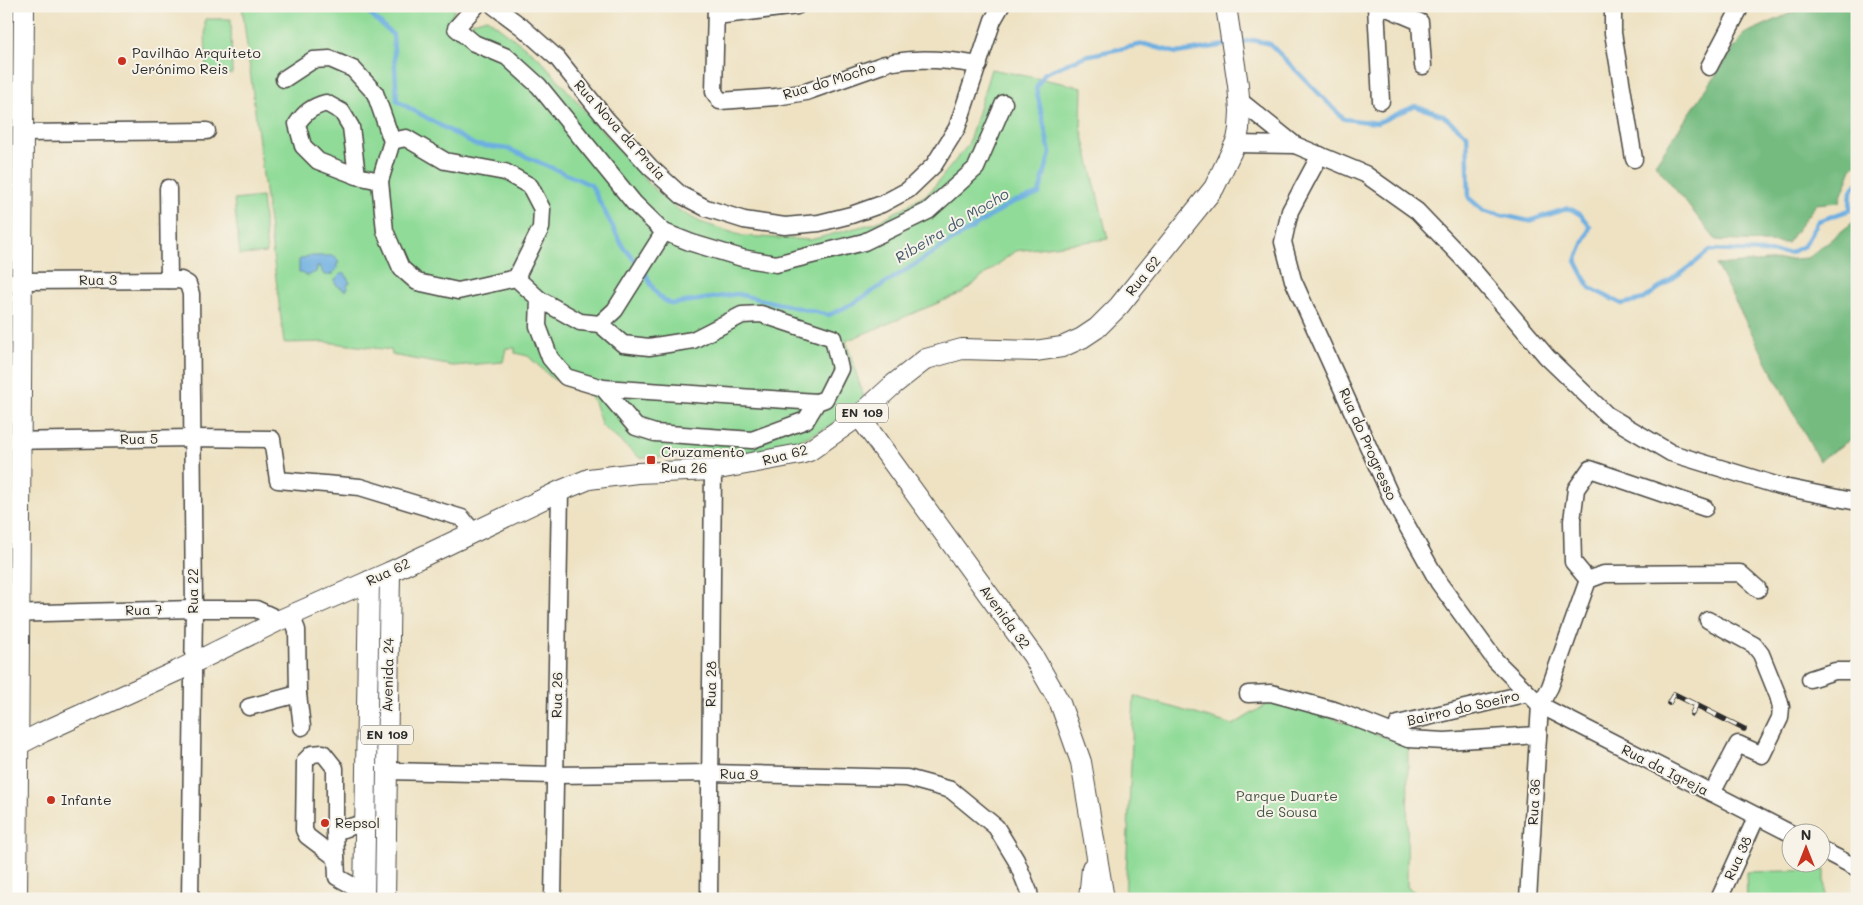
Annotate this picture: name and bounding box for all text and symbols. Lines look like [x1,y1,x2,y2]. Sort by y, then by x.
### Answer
place label: Pavilhão Arquiteto Jerónimo Reis [132,43,261,78]
marker: Pavilhão Arquiteto Jerónimo Reis [116,55,128,67]
street label: Rua do Mocho [780,57,877,104]
street label: Rua Nova da Praia [570,76,670,184]
water label: Ribeira do Mocho [891,183,1012,267]
street label: Rua 62 [1121,252,1164,300]
street label: Rua 3 [79,270,117,289]
street label: Rua do Progresso [1335,385,1402,503]
road number: EN 109 [836,403,888,422]
street label: Rua 5 [120,429,158,448]
street label: Rua 62 [760,439,810,470]
place label: Cruzamento Rua 26 [661,442,744,477]
marker: Cruzamento Rua 26 [645,454,657,466]
street label: Rua 62 [363,553,413,590]
street label: Rua 22 [183,568,202,614]
street label: Avenida 32 [976,581,1035,652]
street label: Rua 7 [125,600,163,619]
street label: Avenida 24 [377,637,398,712]
street label: Rua 28 [701,661,720,707]
street label: Rua 26 [547,672,566,718]
street label: Bairro do Soeiro [1405,685,1521,730]
road number: EN 109 [361,726,413,744]
street label: Rua da Igreja [1618,739,1712,800]
street label: Rua 9 [720,764,758,783]
street label: Rua 36 [1523,778,1544,826]
park label: Parque Duarte de Sousa [1236,786,1338,821]
place label: Infante [61,790,112,809]
marker: Infante [45,794,57,806]
place label: Repsol [335,813,380,832]
marker: Repsol [319,817,331,829]
north arrow [1780,822,1830,872]
text: N [1801,825,1811,844]
street label: Rua 38 [1719,833,1756,883]

